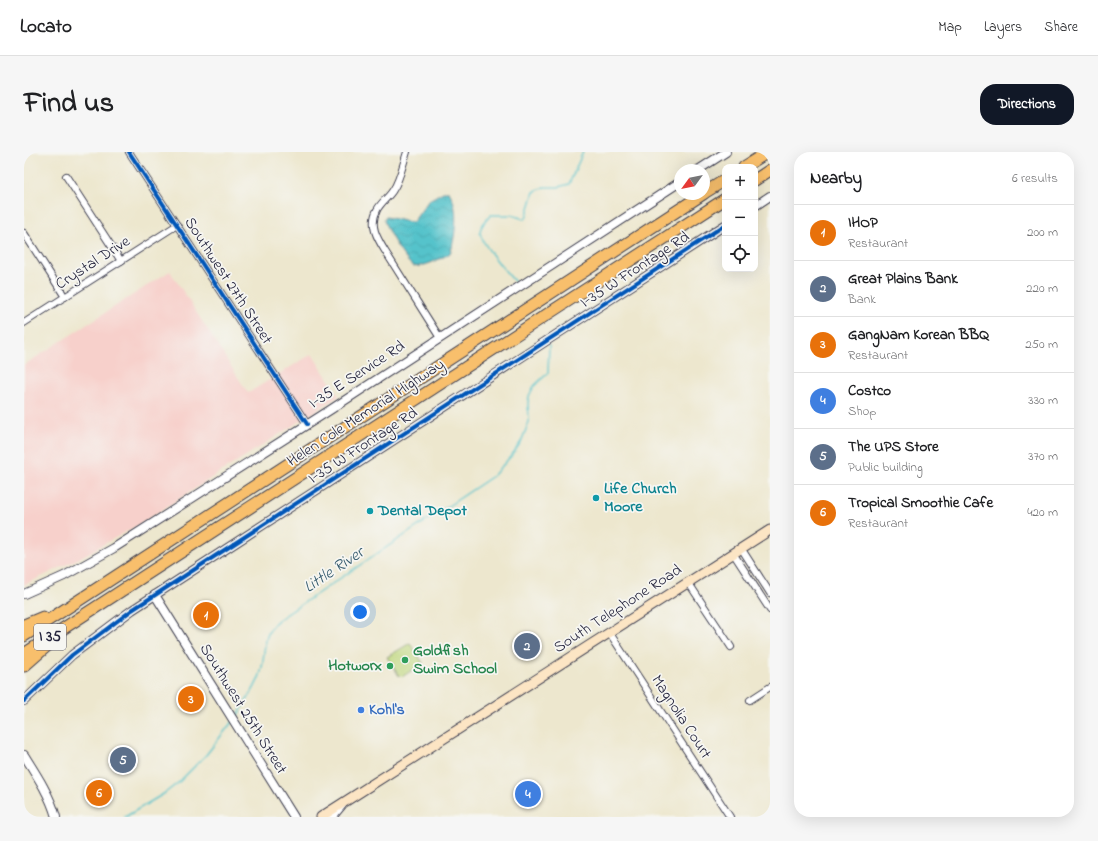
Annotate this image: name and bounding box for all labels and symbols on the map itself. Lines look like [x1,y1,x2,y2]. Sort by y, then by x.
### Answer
north arrow [674,164,710,200]
street label: Southwest 27th Street [178,213,279,350]
street label: I-35 W Frontage Rd [575,226,695,314]
street label: Crystal Drive [51,229,136,296]
street label: I-35 E Service Rd [304,335,410,415]
street label: Helen Cole Memorial Highway [282,353,450,473]
street label: I-35 W Frontage Rd [303,402,423,490]
place label: Life Church Moore [604,477,677,519]
marker: Life Church Moore [591,493,601,503]
place label: Dental Depot [377,499,467,523]
marker: Dental Depot [365,506,375,516]
water label: Little River [299,539,371,599]
street label: South Telephone Road [549,558,687,660]
pin: 1 [193,600,219,630]
your location [350,602,370,622]
road number: I 35 [34,624,66,650]
pin: 2 [514,631,540,661]
street label: Southwest 25th Street [193,639,293,780]
place label: Goldfish Swim School [413,639,497,681]
place label: Hotworx [328,654,382,678]
marker: Goldfish Swim School [400,655,410,665]
marker: Hotworx [385,661,395,671]
street label: Magnolia Court [645,670,718,764]
pin: 3 [178,684,204,714]
place label: Kohl's [369,698,405,722]
marker: Kohl's [356,705,366,715]
pin: 5 [110,745,136,775]
pin: 6 [86,778,112,808]
pin: 4 [515,779,541,809]

